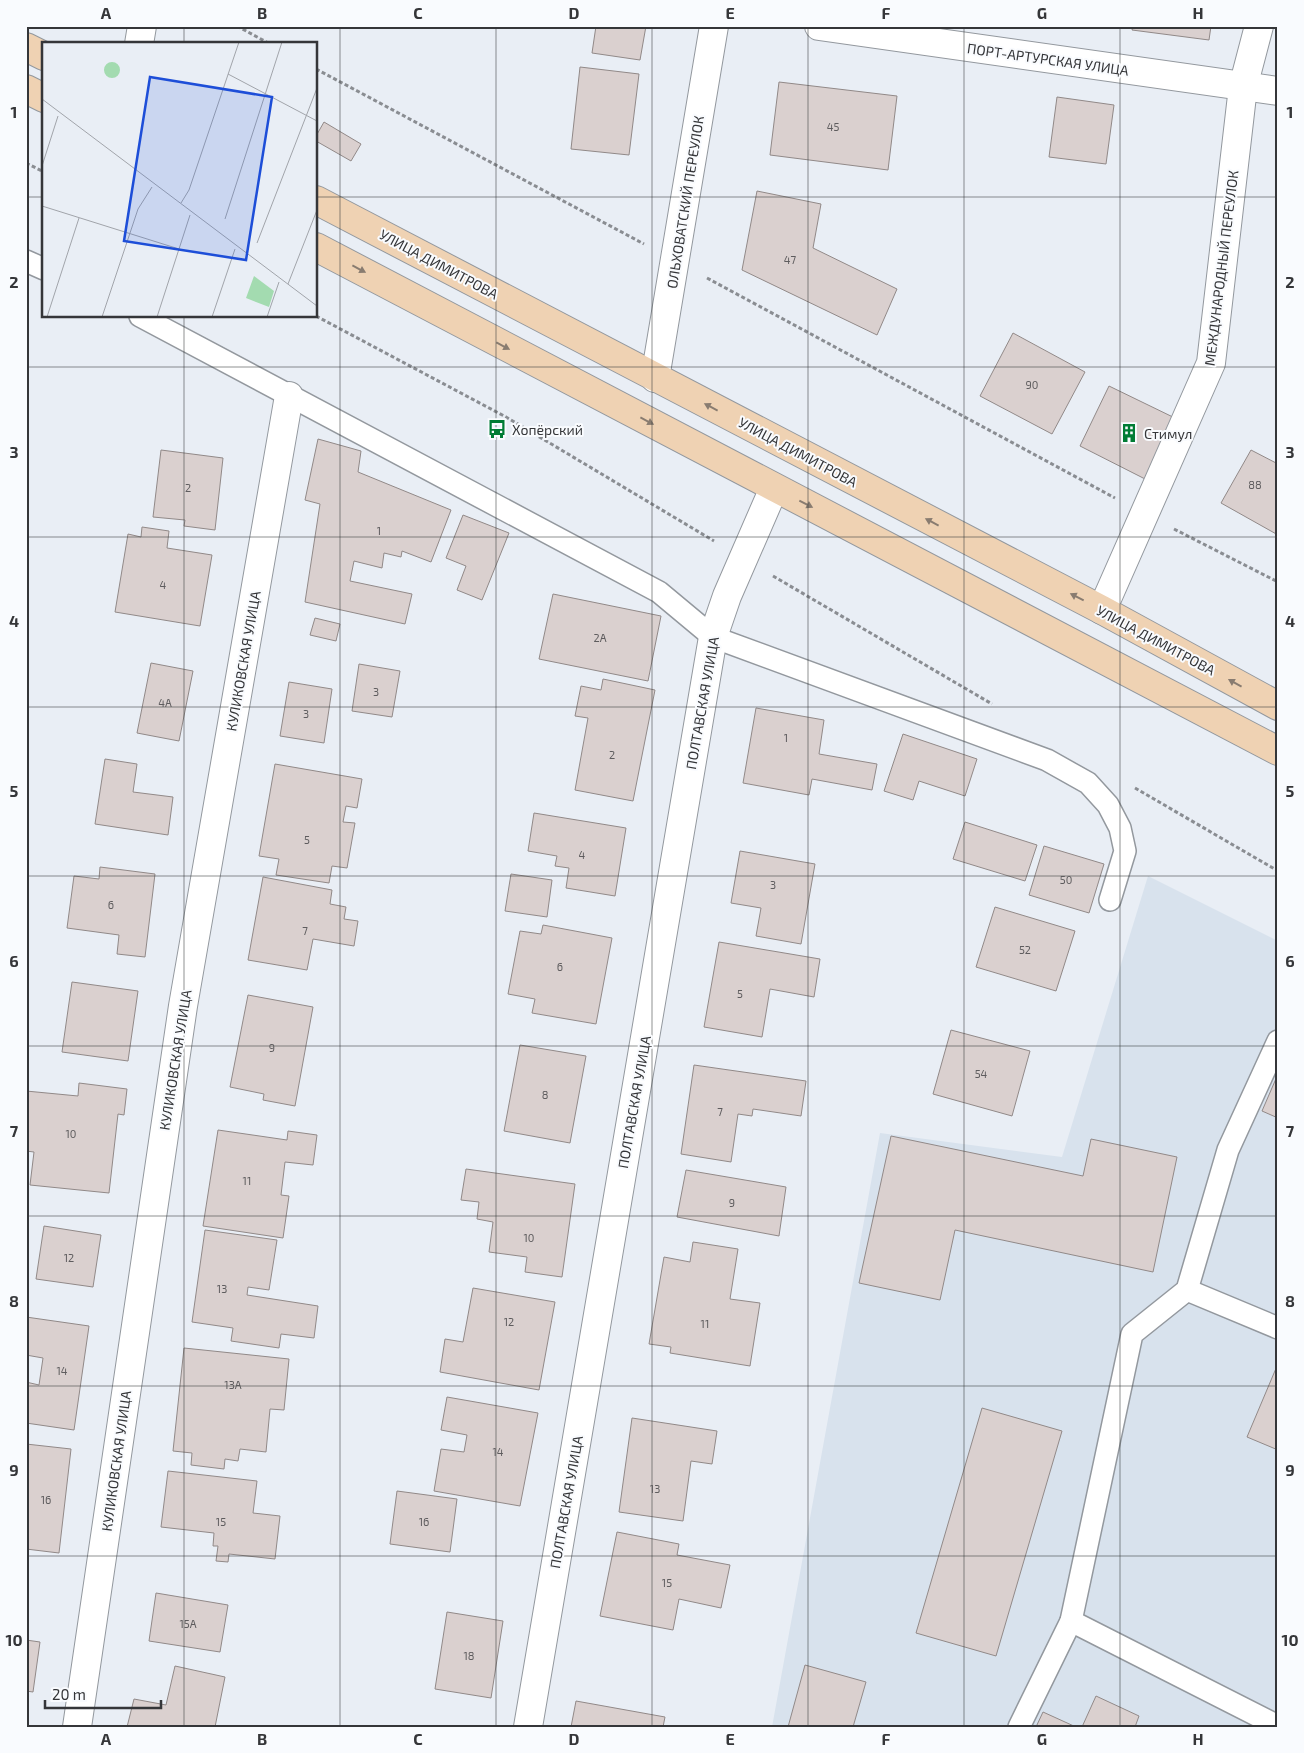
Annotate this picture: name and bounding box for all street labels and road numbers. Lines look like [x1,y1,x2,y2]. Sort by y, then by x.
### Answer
street label: ПОРТ-АРТУРСКАЯ УЛИЦА [966,39,1130,79]
street label: ОЛЬХОВАТСКИЙ ПЕРЕУЛОК [663,114,707,290]
street label: МЕЖДУНАРОДНЫЙ ПЕРЕУЛОК [1201,169,1241,367]
street label: УЛИЦА ДИМИТРОВА [377,226,502,303]
street label: УЛИЦА ДИМИТРОВА [736,414,861,491]
street label: КУЛИКОВСКАЯ УЛИЦА [222,589,264,732]
street label: УЛИЦА ДИМИТРОВА [1094,602,1219,679]
street label: ПОЛТАВСКАЯ УЛИЦА [682,635,722,771]
street label: КУЛИКОВСКАЯ УЛИЦА [155,988,195,1131]
street label: ПОЛТАВСКАЯ УЛИЦА [614,1034,654,1170]
street label: КУЛИКОВСКАЯ УЛИЦА [98,1389,134,1532]
street label: ПОЛТАВСКАЯ УЛИЦА [546,1434,586,1570]

